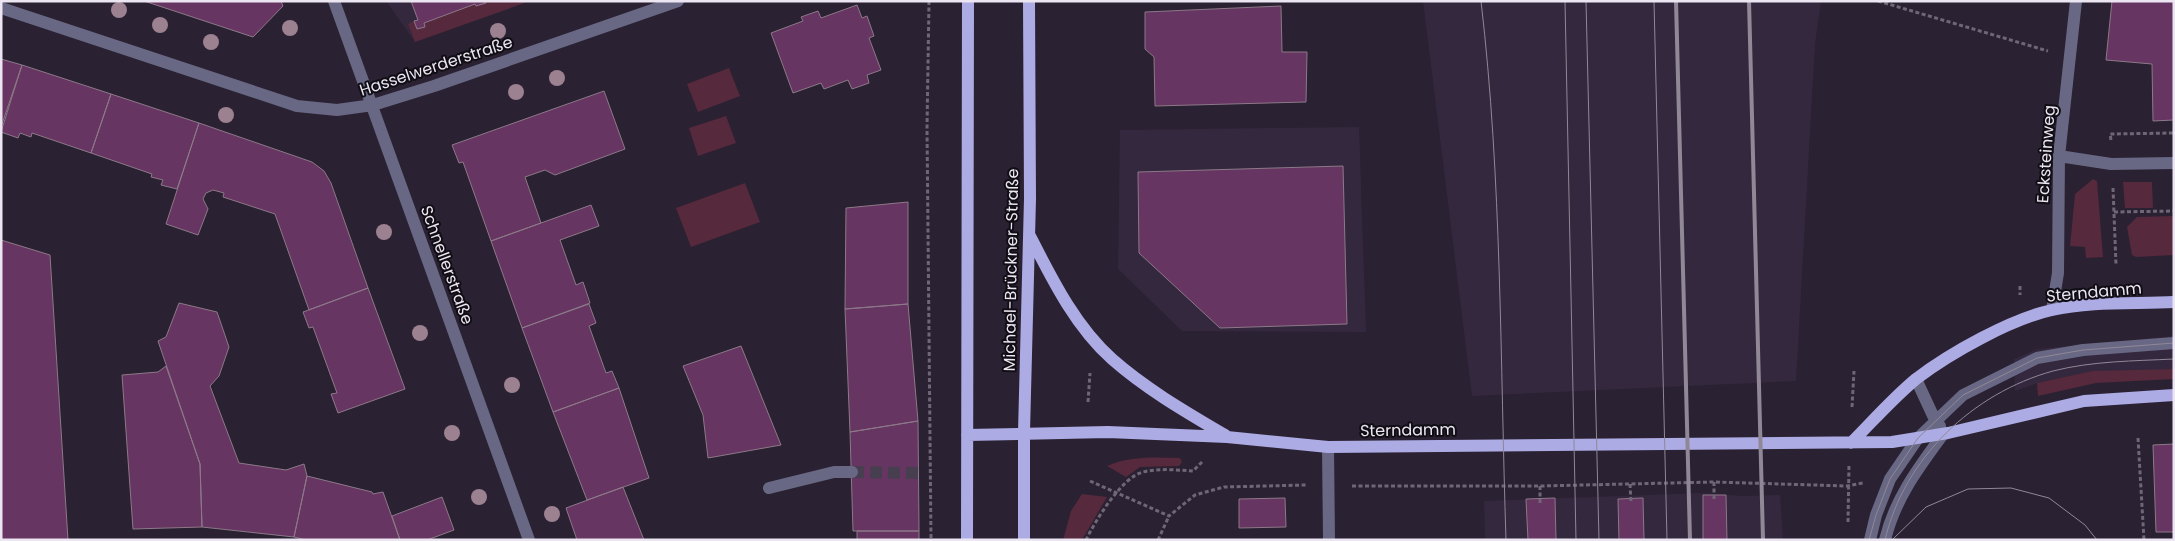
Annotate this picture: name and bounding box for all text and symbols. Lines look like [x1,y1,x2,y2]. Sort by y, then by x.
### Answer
street label: Hasselwerderstraße [356,30,516,102]
street label: Ecksteinweg [2031,104,2061,204]
street label: Michael-Brückner-Straße [998,168,1024,372]
street label: Schnellerstraße [415,202,479,328]
street label: Sterndamm [2045,276,2143,308]
street label: Sterndamm [1360,418,1456,442]

